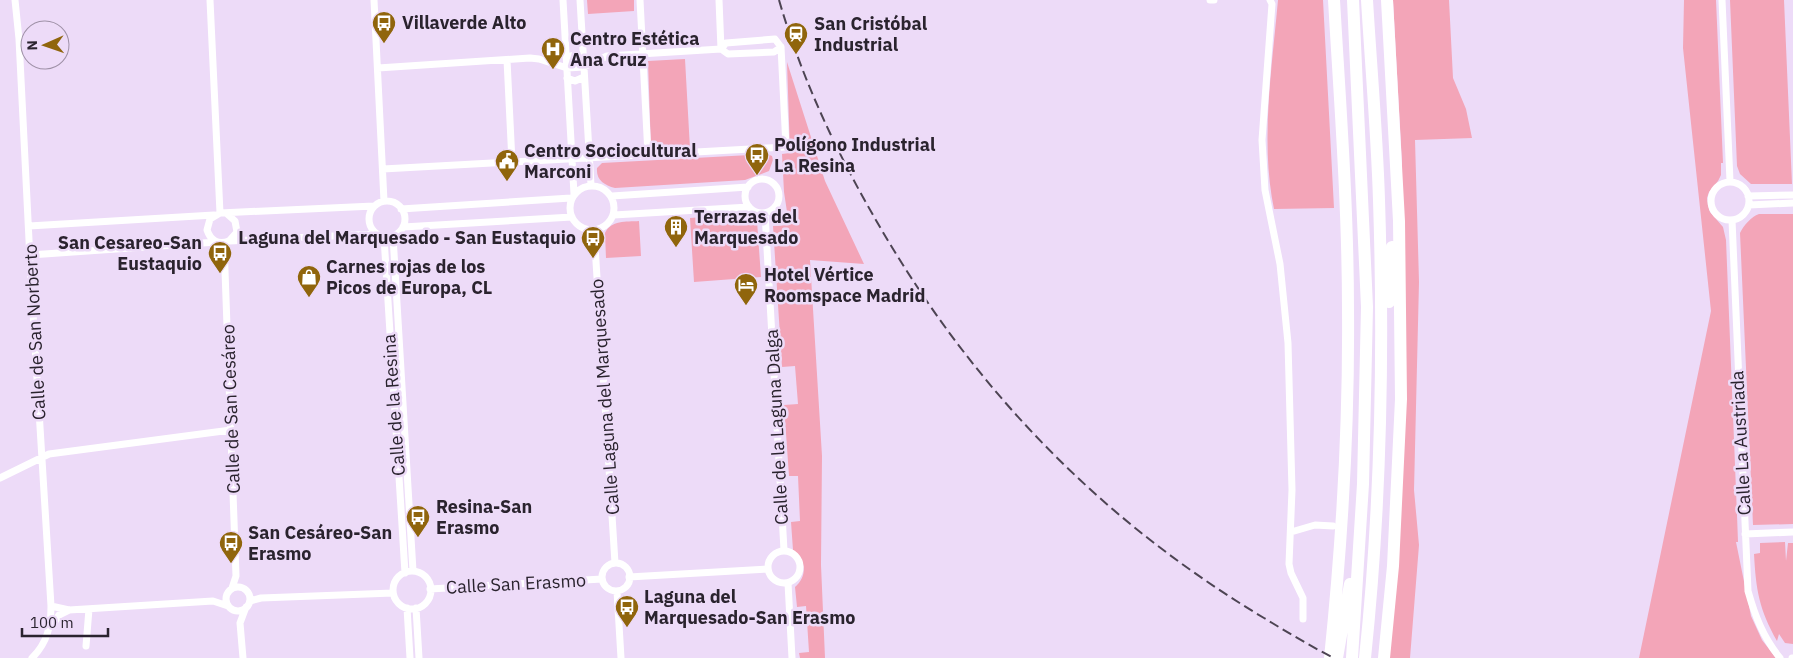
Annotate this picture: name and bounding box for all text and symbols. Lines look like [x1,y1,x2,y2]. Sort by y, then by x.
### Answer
bus stop icon: Villaverde Alto [371,10,397,44]
place label: Villaverde Alto [402,11,527,34]
place label: San Cristóbal Industrial [814,12,928,56]
north arrow [20,20,70,70]
station icon: San Cristóbal Industrial [783,21,809,55]
place label: Centro Estética Ana Cruz [570,27,699,71]
hospital icon: Centro Estética Ana Cruz [540,36,566,70]
text: N [23,40,41,51]
place label: Polígono Industrial La Resina [774,133,936,177]
place label: Centro Sociocultural Marconi [524,139,697,183]
bus stop icon: Polígono Industrial La Resina [744,142,770,176]
public building icon: Centro Sociocultural Marconi [494,148,520,182]
place label: Terrazas del Marquesado [694,205,798,249]
building icon: Terrazas del Marquesado [663,214,689,248]
bus stop icon: Laguna del Marquesado - San Eustaquio [580,225,606,259]
place label: Laguna del Marquesado - San Eustaquio [238,226,576,249]
place label: San Cesareo-San Eustaquio [58,231,202,275]
bus stop icon: San Cesareo-San Eustaquio [207,240,233,274]
street label: Calle de San Norberto [18,243,51,421]
place label: Carnes rojas de los Picos de Europa, CL [326,255,492,299]
place label: Hotel Vértice Roomspace Madrid [764,263,925,307]
shop icon: Carnes rojas de los Picos de Europa, CL [296,264,322,298]
hotel icon: Hotel Vértice Roomspace Madrid [733,272,759,306]
street label: Calle Laguna del Marquesado [585,278,624,516]
street label: Calle de San Cesáreo [216,324,245,494]
street label: Calle de la Laguna Dalga [760,328,793,525]
street label: Calle de la Resina [377,333,410,477]
street label: Calle La Austriada [1725,370,1756,516]
place label: Resina-San Erasmo [436,495,532,539]
bus stop icon: Resina-San Erasmo [405,504,431,538]
place label: San Cesáreo-San Erasmo [248,521,392,565]
bus stop icon: San Cesáreo-San Erasmo [218,530,244,564]
street label: Calle San Erasmo [445,568,587,599]
place label: Laguna del Marquesado-San Erasmo [644,585,855,629]
bus stop icon: Laguna del Marquesado-San Erasmo [614,594,640,628]
scale bar [22,606,109,638]
text: 100 m [30,613,74,632]

